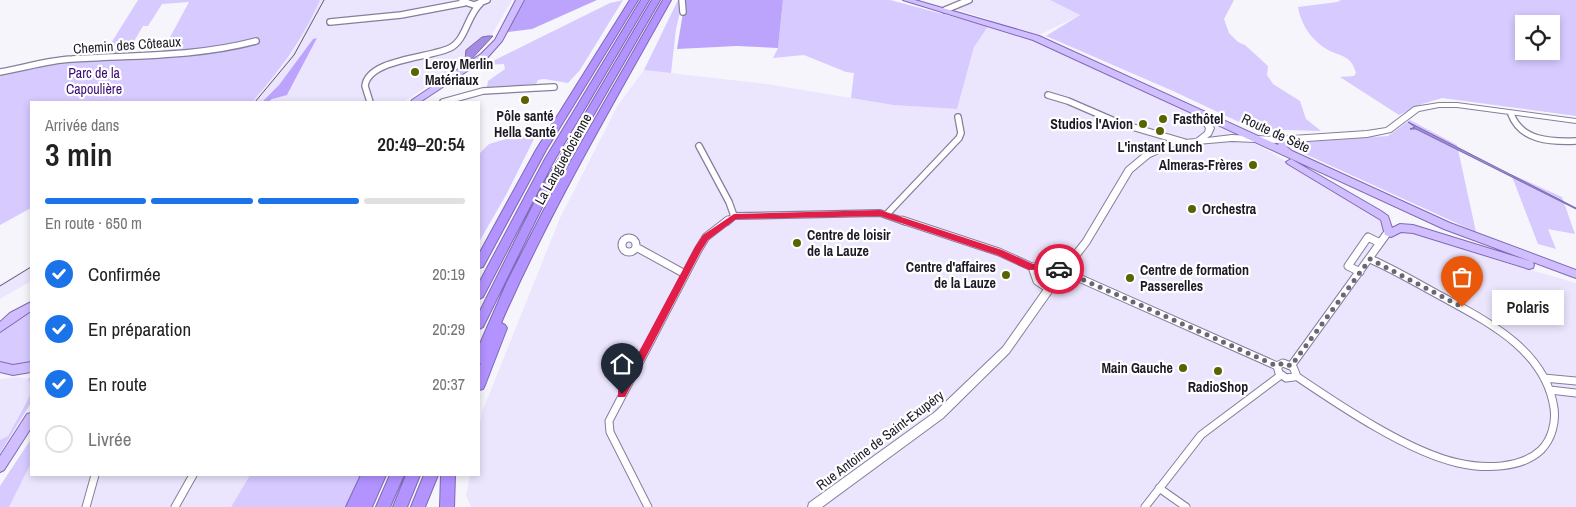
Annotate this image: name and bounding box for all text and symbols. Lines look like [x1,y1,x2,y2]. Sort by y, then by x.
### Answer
map controls [1515,15,1560,60]
button: locate [1515,15,1560,60]
street label: Chemin des Côteaux [73,32,182,58]
place label: Leroy Merlin Matériaux [425,55,493,89]
park label: Parc de la Capoulière [66,64,122,98]
marker: Leroy Merlin Matériaux [409,66,421,78]
marker: Pôle santé Hella Santé [519,94,531,106]
place label: Pôle santé Hella Santé [494,107,556,141]
street label: Route de Sète [1239,109,1313,157]
street label: La Languedocienne [531,110,595,208]
place label: Fasthôtel [1173,110,1223,128]
marker: Fasthôtel [1157,113,1169,125]
text: Arrivée dans [45,114,119,136]
place label: Studios l'Avion [1050,115,1133,133]
marker: Studios l'Avion [1137,118,1149,130]
marker: L'instant Lunch [1154,125,1166,137]
text: 20:49–20:54 [377,131,465,157]
text: 3 min [45,133,113,176]
place label: L'instant Lunch [1117,138,1203,156]
place label: Almeras-Frères [1159,156,1243,174]
marker: Almeras-Frères [1247,159,1259,171]
place label: Orchestra [1202,200,1257,218]
marker: Orchestra [1186,203,1198,215]
text: En route · 650 m [45,212,142,234]
place label: Centre de loisir de la Lauze [807,226,891,260]
marker: Centre de loisir de la Lauze [791,237,803,249]
courier [1034,244,1084,294]
icon: car [1045,255,1073,283]
pin [1441,256,1483,307]
place label: Centre d'affaires de la Lauze [906,258,996,292]
icon: check [45,260,73,288]
text: Confirmée [88,261,161,287]
place label: Centre de formation Passerelles [1140,261,1249,295]
text: 20:19 [432,263,465,285]
icon: bag [1448,263,1476,291]
marker: Centre d'affaires de la Lauze [1000,269,1012,281]
marker: Centre de formation Passerelles [1124,272,1136,284]
callout: Polaris [1492,290,1564,324]
text: Polaris [1507,296,1549,318]
icon: check [45,315,73,343]
text: En préparation [88,316,191,342]
text: 20:29 [432,318,465,340]
pin [601,343,643,394]
icon: home [608,350,636,378]
place label: Main Gauche [1102,359,1173,377]
marker: Main Gauche [1177,362,1189,374]
marker: RadioShop [1212,365,1224,377]
icon: check [45,370,73,398]
text: En route [88,371,147,397]
text: 20:37 [432,373,465,395]
place label: RadioShop [1188,378,1248,396]
street label: Rue Antoine de Saint-Exupéry [813,386,948,494]
text: Livrée [88,426,131,452]

